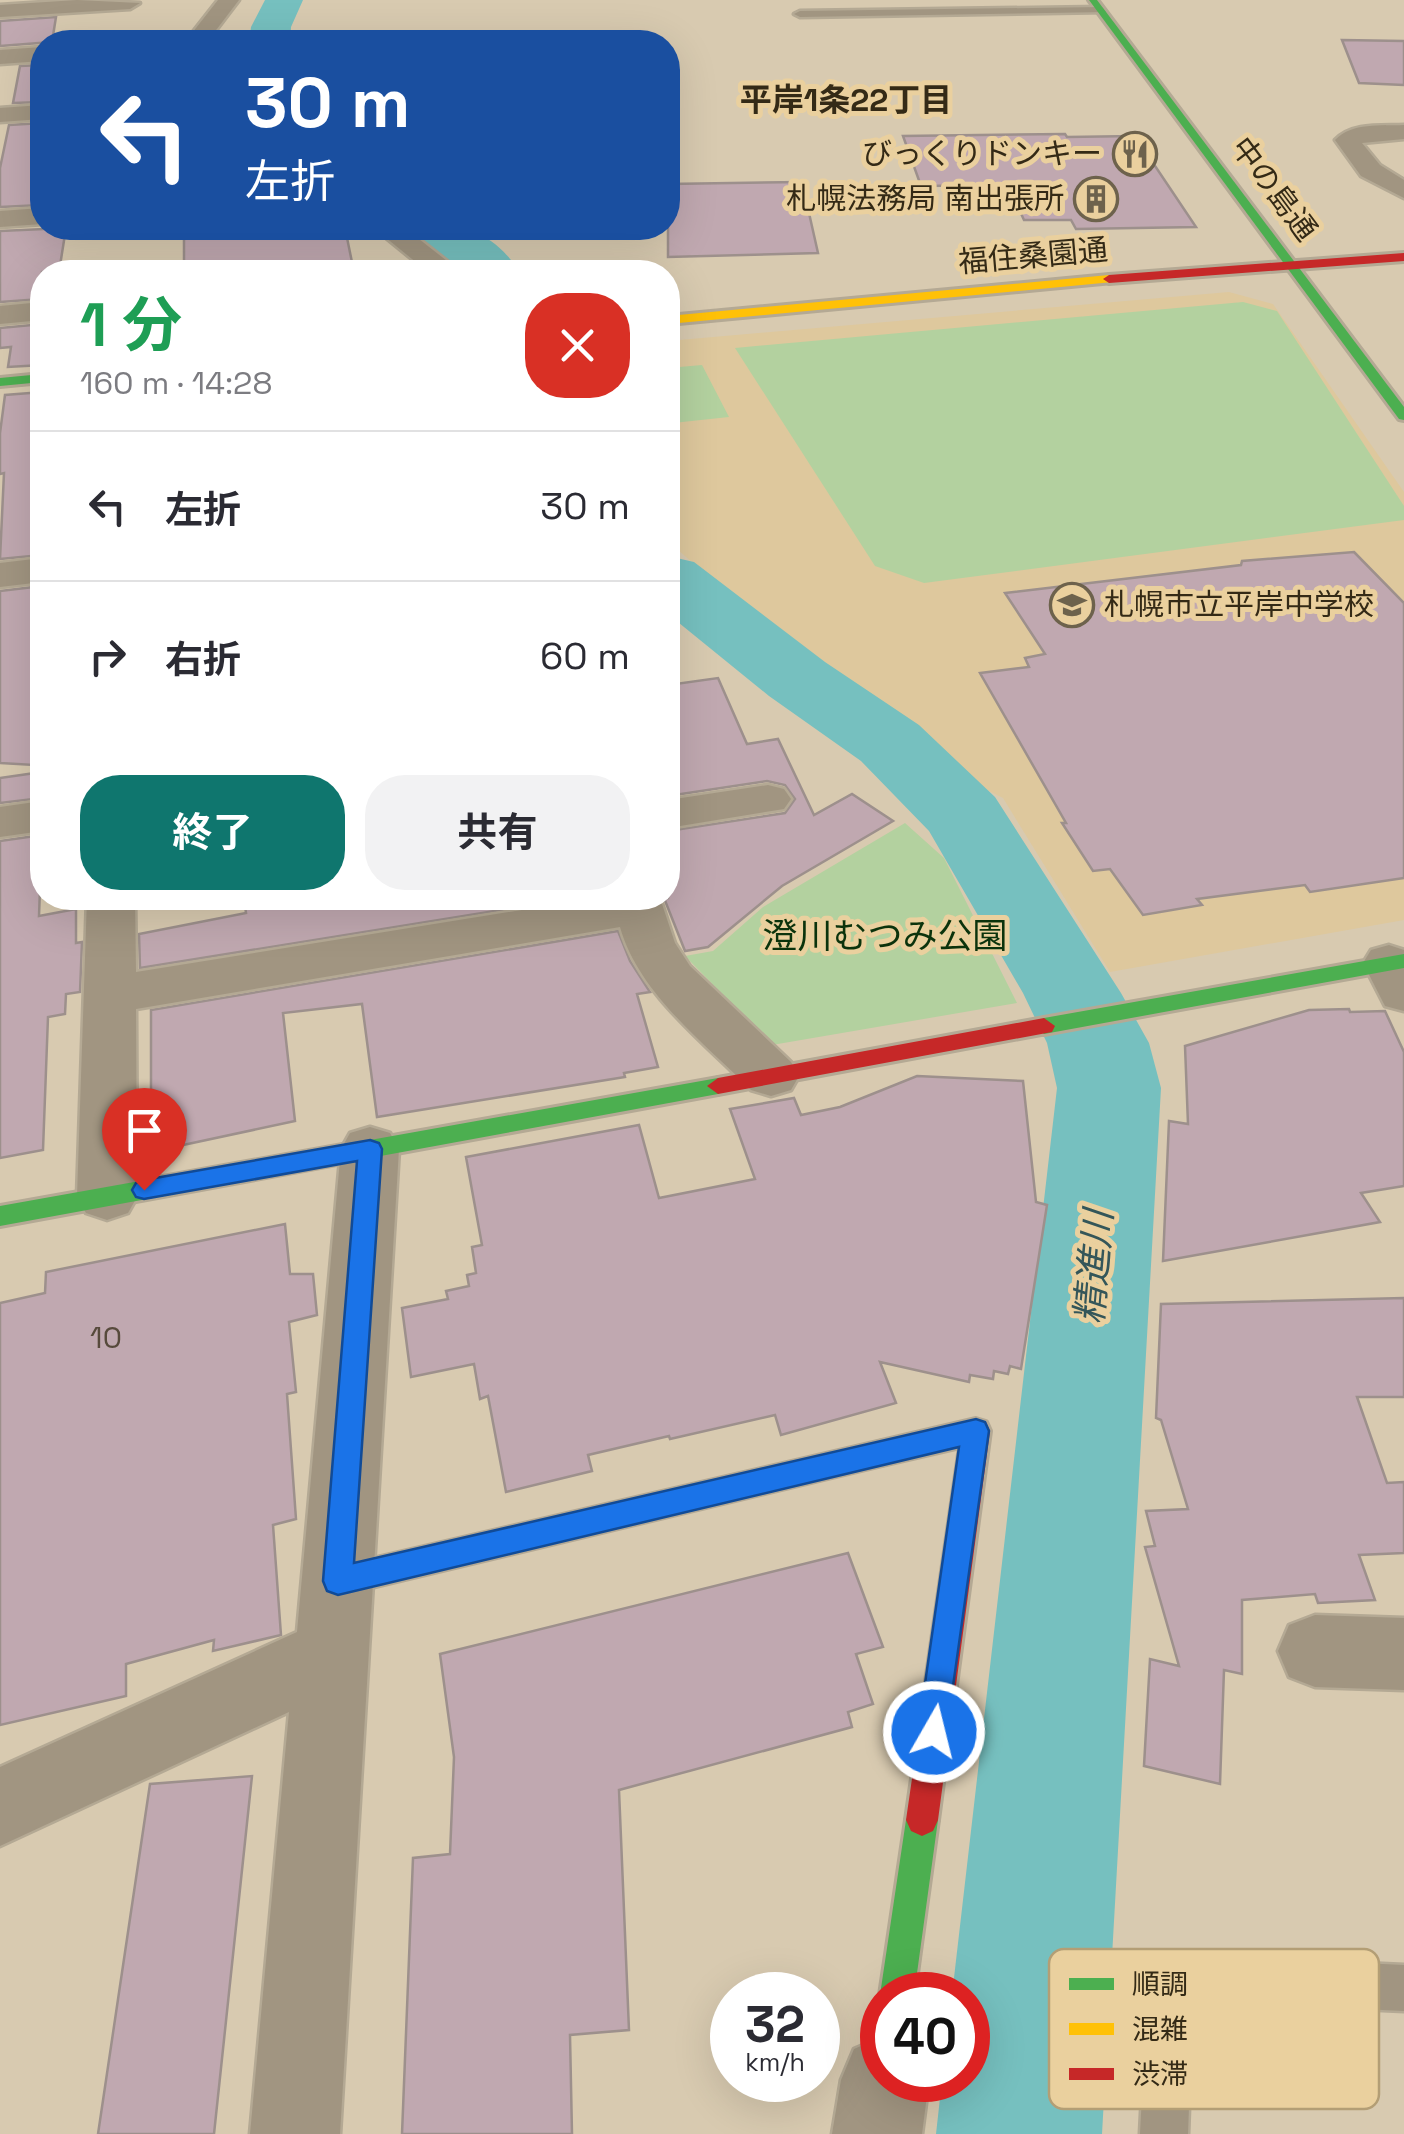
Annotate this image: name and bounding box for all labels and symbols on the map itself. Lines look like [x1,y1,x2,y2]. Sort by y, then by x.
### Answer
district label: 平岸1条22丁目 [740,80,952,120]
street label: 中の島通 [1223,129,1326,248]
restaurant icon: びっくりドンキー [1112,131,1158,177]
place label: びっくりドンキー [862,134,1102,173]
building icon: 札幌法務局 南出張所 [1073,176,1119,222]
place label: 札幌法務局 南出張所 [786,179,1064,218]
street label: 福住桑園通 [957,230,1109,281]
school or university icon: 札幌市立平岸中学校 [1049,582,1095,628]
place label: 札幌市立平岸中学校 [1104,585,1374,624]
park label: 澄川むつみ公園 [762,914,1008,958]
pin [102,1088,187,1191]
water label: 精進川 [1065,1204,1123,1326]
house number: 10 [90,1318,122,1357]
position arrow [882,1680,986,1784]
legend [1049,1949,1379,2109]
text: 順調 [1132,1966,1188,2002]
speed limit sign: 40 [860,1972,990,2102]
text: 混雑 [1132,2011,1188,2047]
text: 渋滞 [1132,2056,1188,2092]

